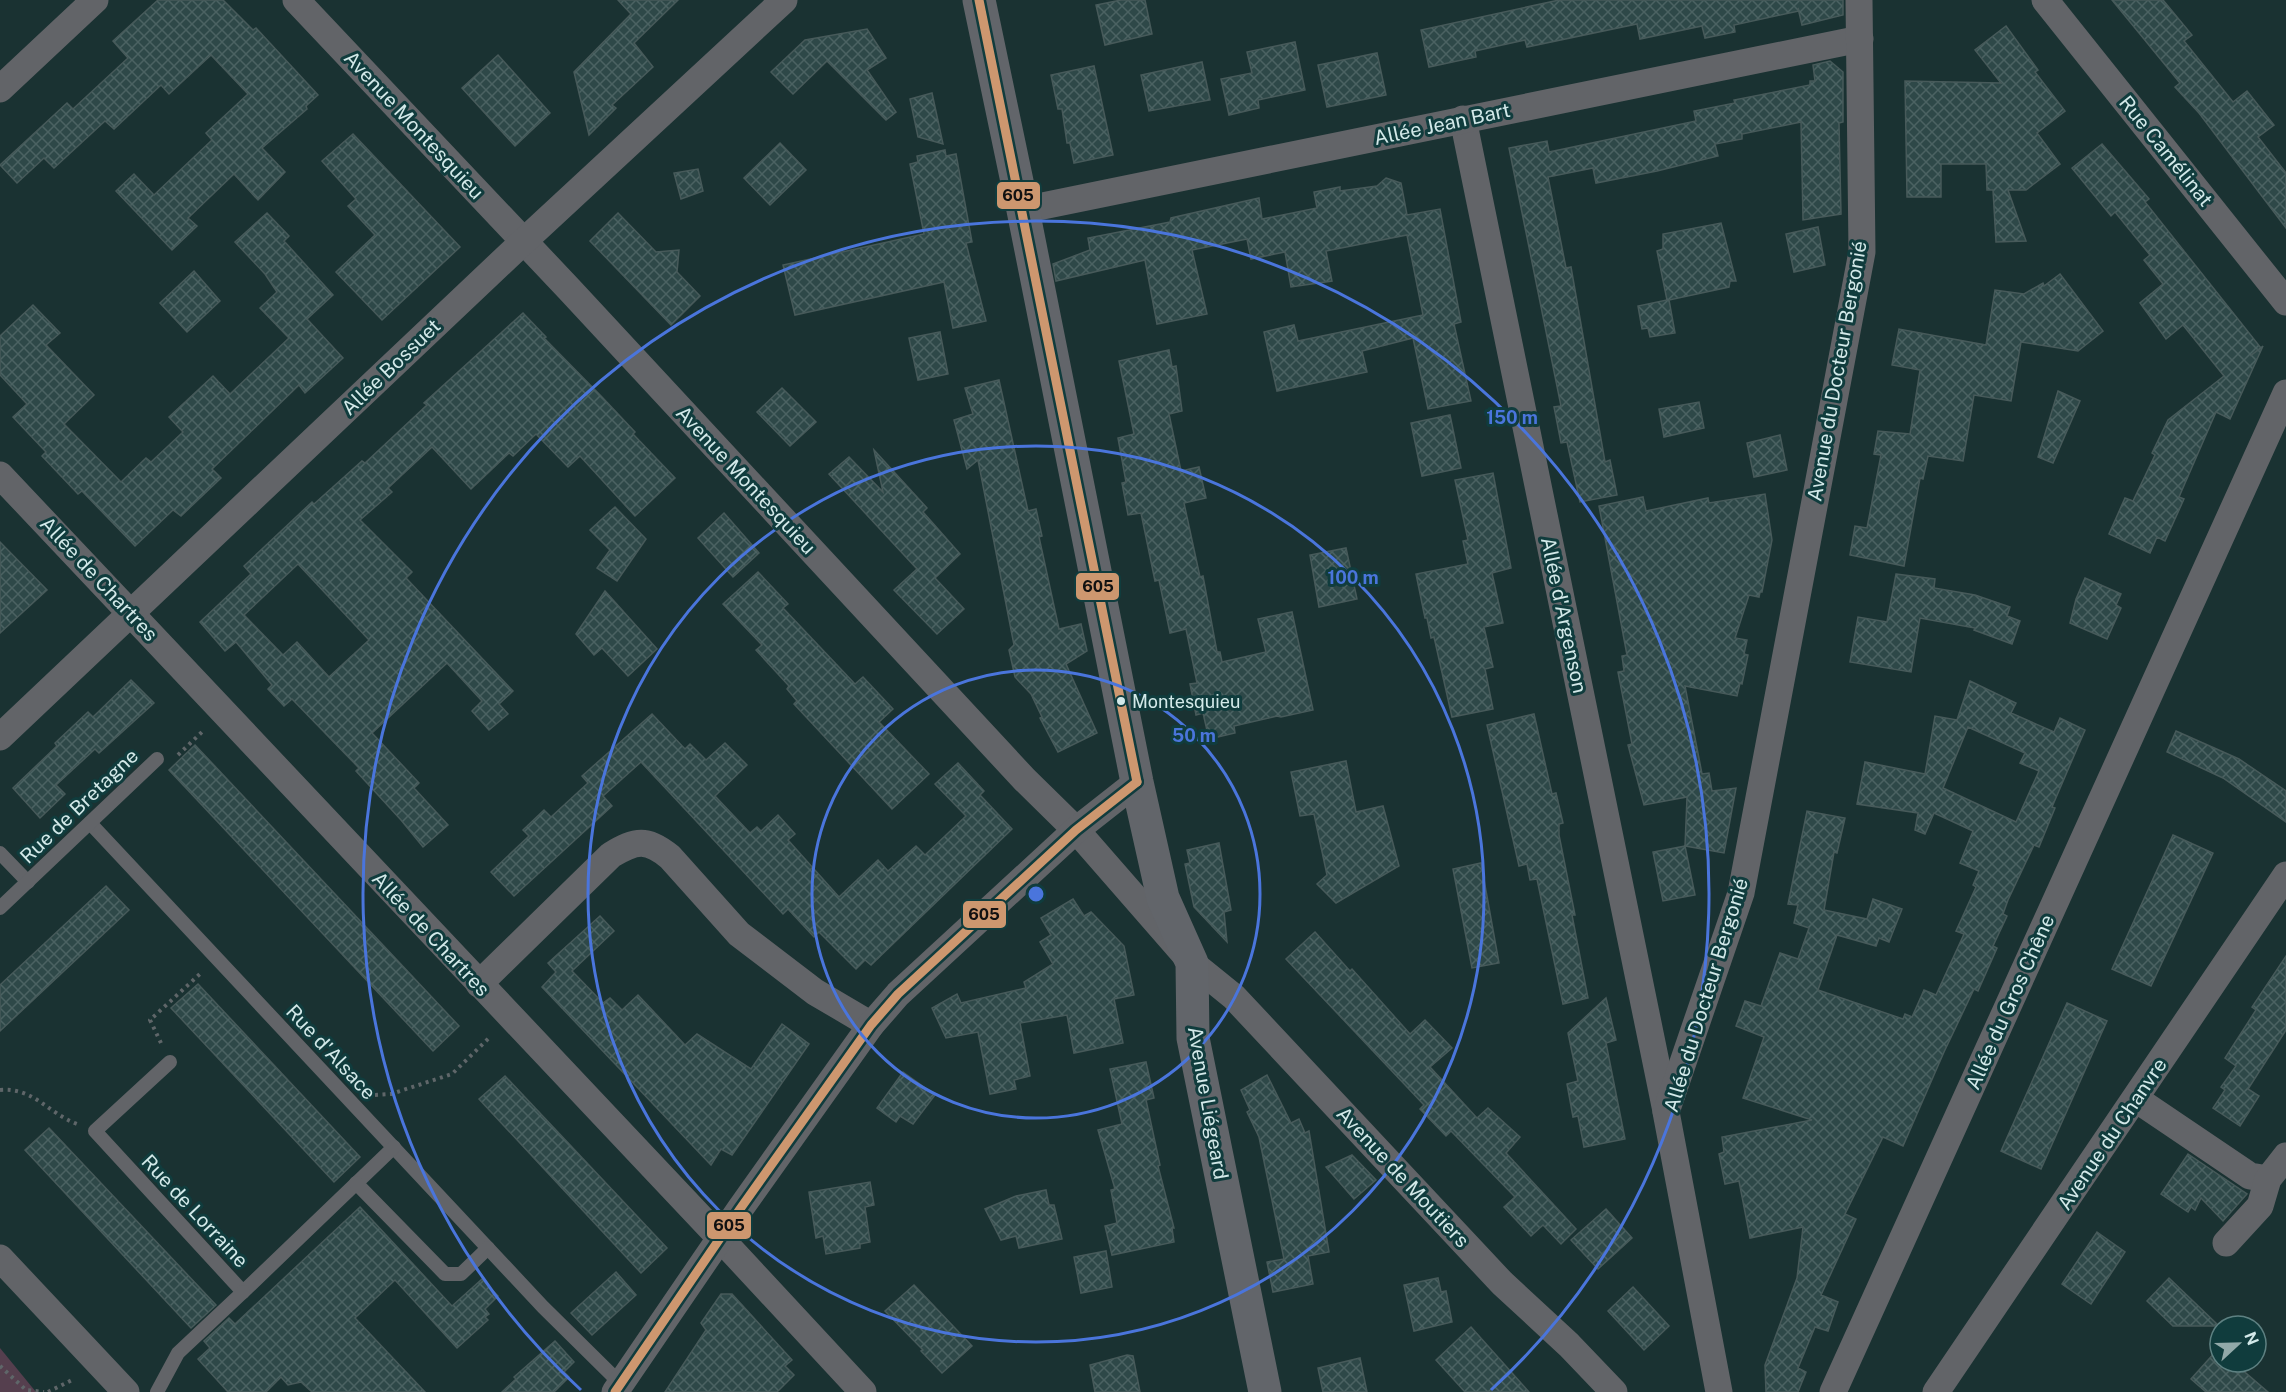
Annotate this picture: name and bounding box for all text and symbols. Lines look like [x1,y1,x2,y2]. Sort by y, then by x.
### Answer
street label: Avenue Montesquieu [339,46,489,204]
street label: Rue Camélinat [2114,91,2218,211]
street label: Allée Jean Bart [1371,98,1513,150]
line badge: 605 [996,181,1041,210]
text: 605 [1002,186,1034,205]
street label: Avenue du Docteur Bergonié [1802,239,1872,503]
street label: Allée Bossuet [337,314,445,420]
street label: Avenue Montesquieu [671,401,821,559]
text: 150 m [1486,407,1538,428]
street label: Allée de Chartres [35,512,163,646]
street label: Allée d'Argenson [1536,535,1592,695]
text: 100 m [1327,567,1379,588]
line badge: 605 [1075,572,1120,601]
text: 605 [1082,577,1114,596]
place label: Montesquieu [1132,691,1240,712]
marker: Montesquieu [1115,695,1127,707]
text: 50 m [1172,725,1216,746]
street label: Rue de Bretagne [15,744,143,868]
street label: Allée de Chartres [367,867,495,1001]
street label: Allée du Docteur Bergonié [1659,875,1753,1115]
centre of rings [1026,884,1046,904]
line badge: 605 [962,900,1007,929]
text: 605 [968,905,1000,924]
street label: Allée du Gros Chêne [1961,911,2059,1093]
street label: Rue d'Alsace [281,1000,381,1104]
street label: Avenue Liégeard [1183,1025,1233,1181]
street label: Avenue du Chanvre [2052,1053,2172,1215]
street label: Avenue de Moutiers [1332,1102,1474,1252]
street label: Rue de Lorraine [137,1150,253,1272]
line badge: 605 [706,1211,752,1240]
text: 605 [713,1216,745,1235]
north arrow [2208,1314,2268,1374]
text: N [2240,1329,2263,1348]

